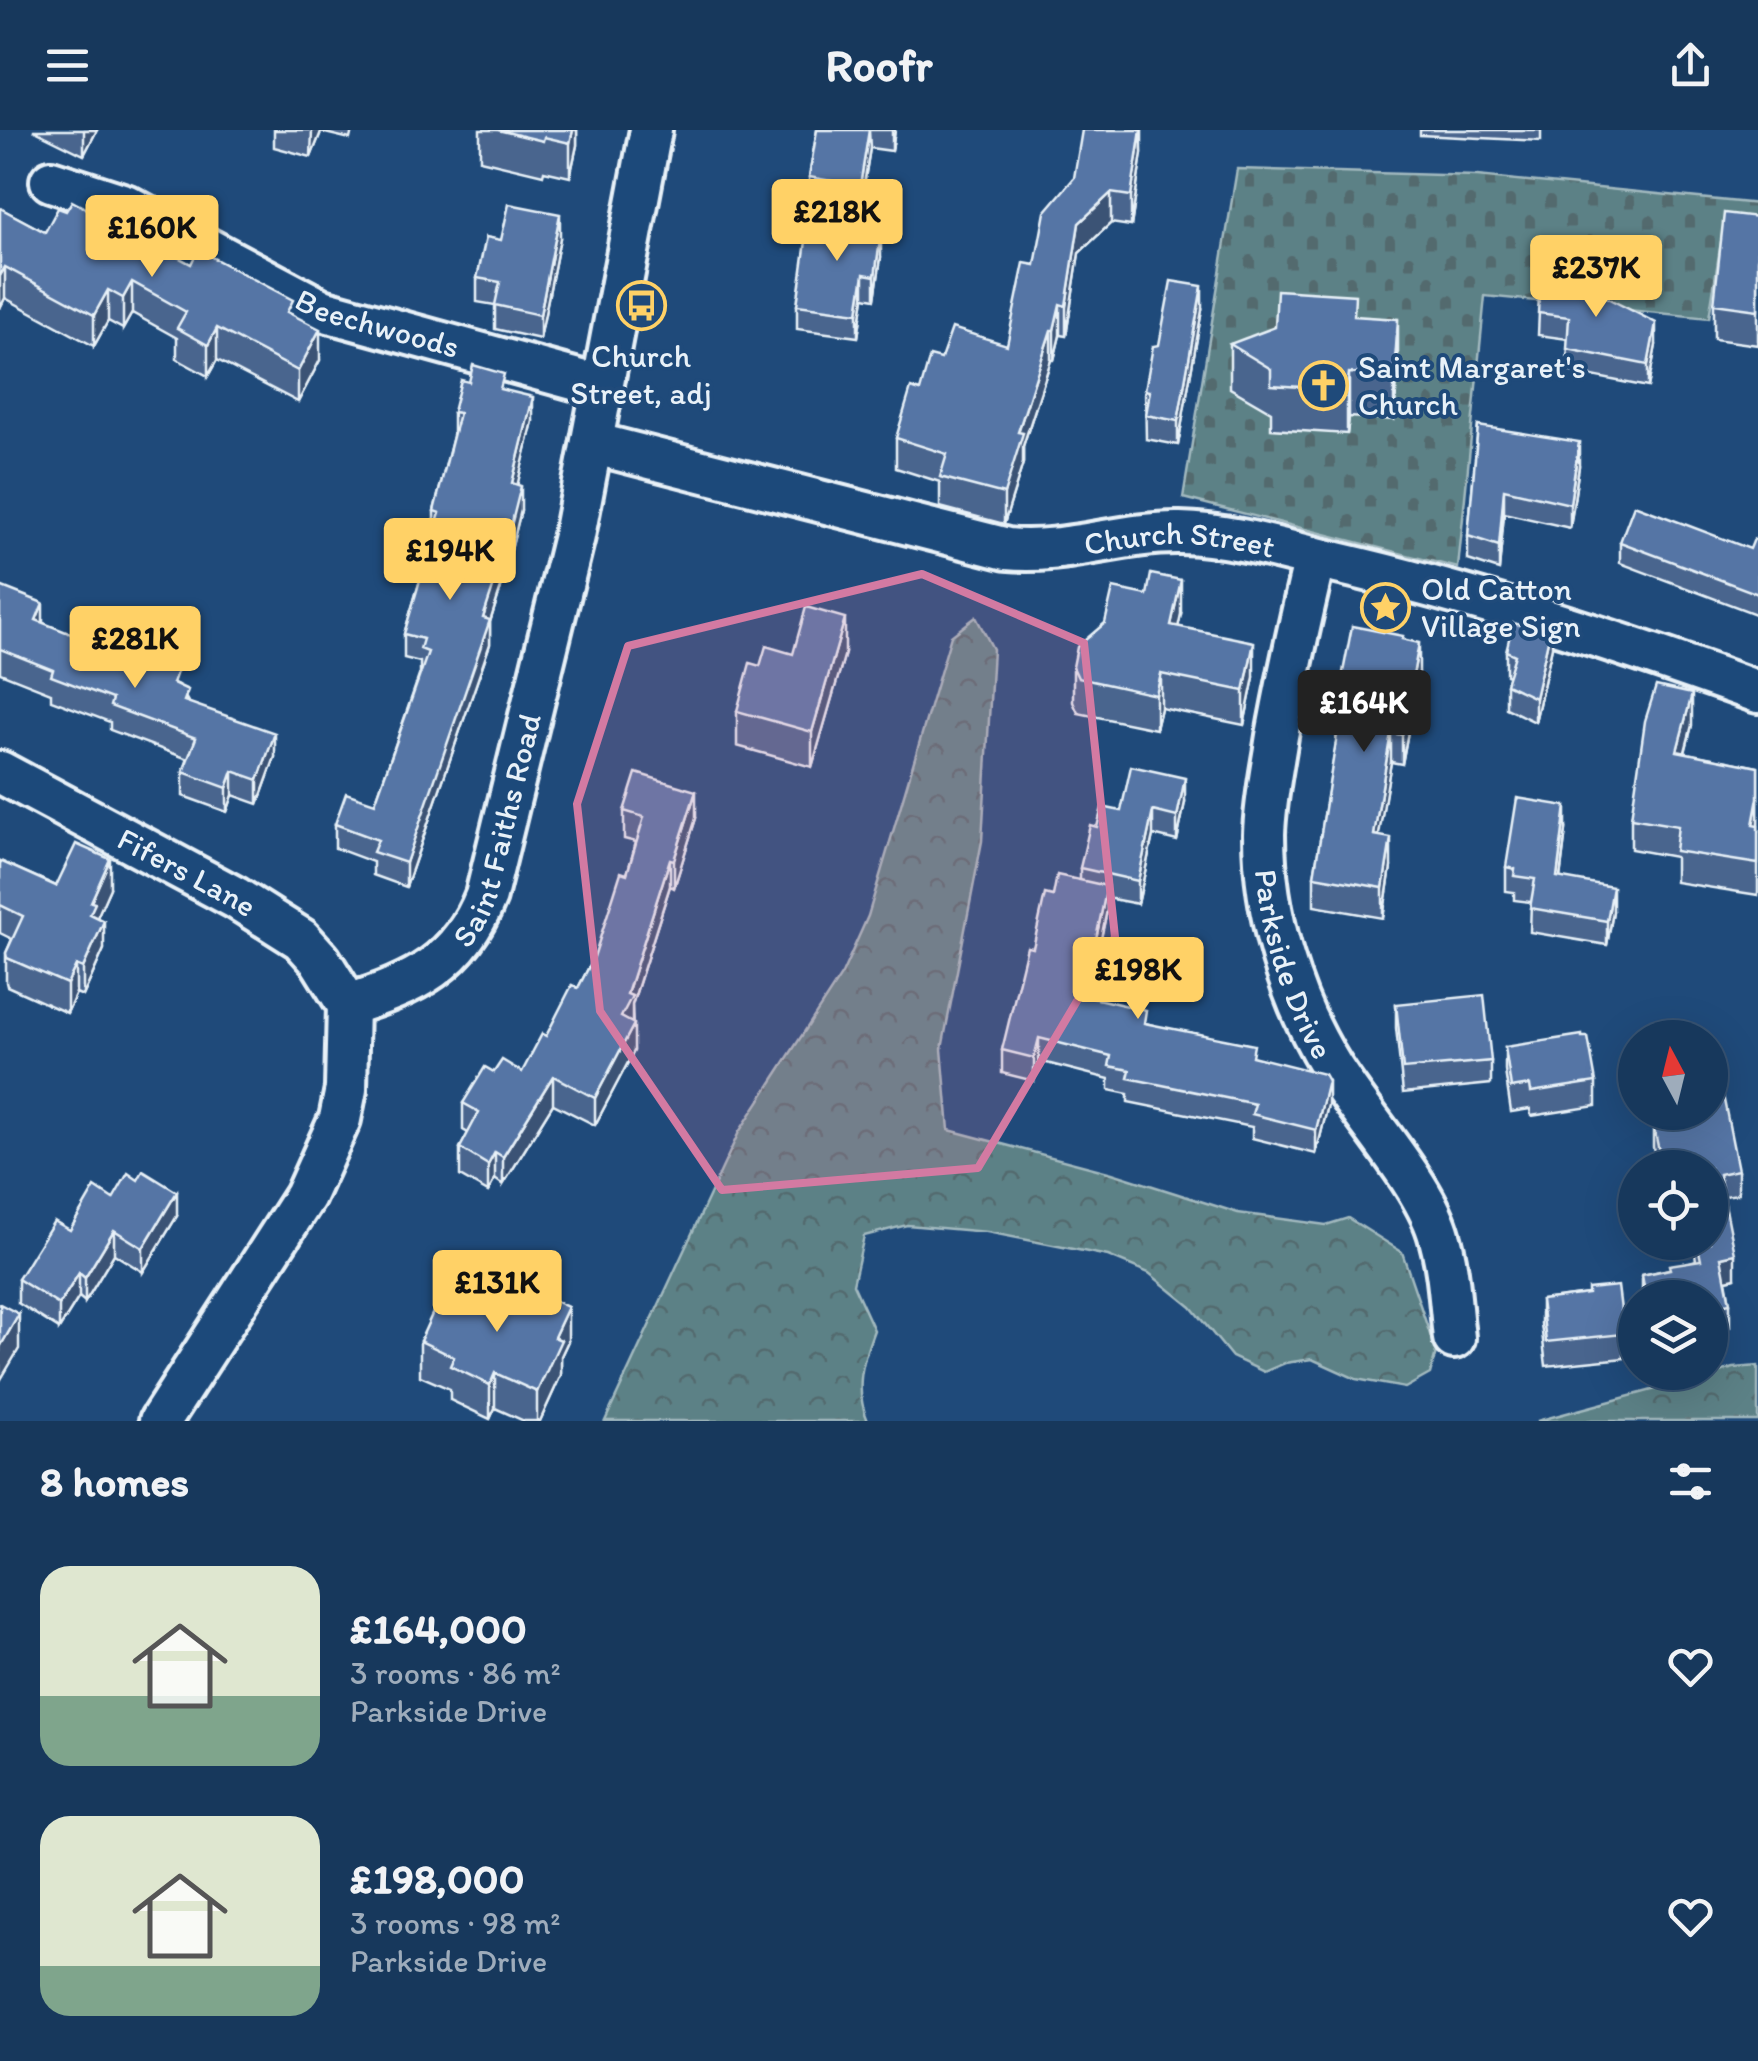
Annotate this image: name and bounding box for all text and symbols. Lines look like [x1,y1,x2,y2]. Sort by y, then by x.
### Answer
icon: menu [40,38,95,93]
text: Roofr [826,38,932,92]
icon: share [1663,38,1718,93]
pin: £218K [767,179,907,264]
text: £218K [794,192,880,230]
pin: £160K [82,195,222,280]
text: £160K [107,208,197,246]
pin: £237K [1526,235,1666,320]
text: £237K [1552,248,1640,286]
street label: Beechwoods [289,280,463,366]
bus stop icon: Church Street, adj [615,280,667,332]
place label: Church Street, adj [570,337,712,412]
place label: Saint Margaret's Church [1358,348,1586,423]
church icon: Saint Margaret's Church [1297,359,1349,411]
street label: Church Street [1081,514,1279,566]
pin: £194K [380,518,520,603]
text: £194K [406,531,494,569]
place label: Old Catton Village Sign [1421,570,1581,645]
place icon: Old Catton Village Sign [1360,581,1412,633]
pin: £281K [65,606,205,691]
text: £281K [92,619,178,657]
pin: £164K [1294,670,1434,755]
text: £164K [1320,683,1408,721]
street label: Saint Faiths Road [444,709,549,955]
street label: Fifers Lane [111,819,263,925]
street label: Parkside Drive [1247,867,1342,1065]
pin: £198K [1068,937,1208,1022]
text: £198K [1095,950,1181,988]
north arrow [1618,1020,1728,1130]
map controls [1618,1020,1728,1390]
button: locate [1618,1150,1728,1260]
pin: £131K [427,1250,567,1335]
text: £131K [455,1263,539,1301]
button: layers [1618,1280,1728,1390]
icon: filters [1663,1454,1718,1509]
text: 8 homes [40,1456,189,1507]
text: £164,000 [350,1603,527,1654]
icon: home [120,1606,240,1726]
icon: heart [1663,1639,1718,1694]
text: 3 rooms · 86 m² [350,1654,561,1692]
text: Parkside Drive [350,1692,547,1730]
text: £198,000 [350,1853,525,1904]
icon: home [120,1856,240,1976]
icon: heart [1663,1889,1718,1944]
text: 3 rooms · 98 m² [350,1904,561,1942]
text: Parkside Drive [350,1942,547,1980]

